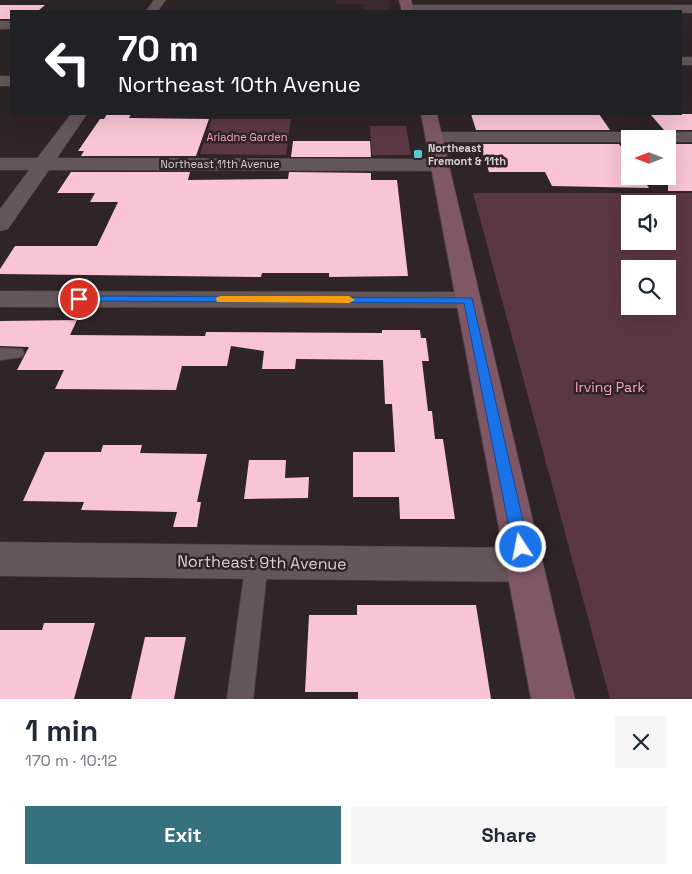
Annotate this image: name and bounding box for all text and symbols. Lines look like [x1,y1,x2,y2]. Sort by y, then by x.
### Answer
text: 70 m [118,27,199,71]
icon: left [35,30,100,95]
text: Northeast 10th Avenue [118,70,361,98]
park label: Ariadne Garden [207,130,288,144]
north arrow [621,130,676,185]
map controls [621,130,676,315]
place label: Northeast Fremont & 11th [428,141,506,168]
marker: Northeast Fremont & 11th [412,148,424,160]
street label: Northeast 11th Avenue [161,157,279,171]
button: sound [621,195,676,250]
button: search [621,260,676,315]
pin [58,278,100,320]
icon: arrive [65,285,93,313]
park label: Irving Park [575,378,645,396]
position arrow [494,520,546,572]
street label: Northeast 9th Avenue [177,551,347,574]
text: 1 min [25,711,98,750]
button: close [615,716,667,768]
text: 170 m · 10:12 [25,750,117,771]
button: Exit [25,806,341,864]
button: Share [351,806,667,864]

